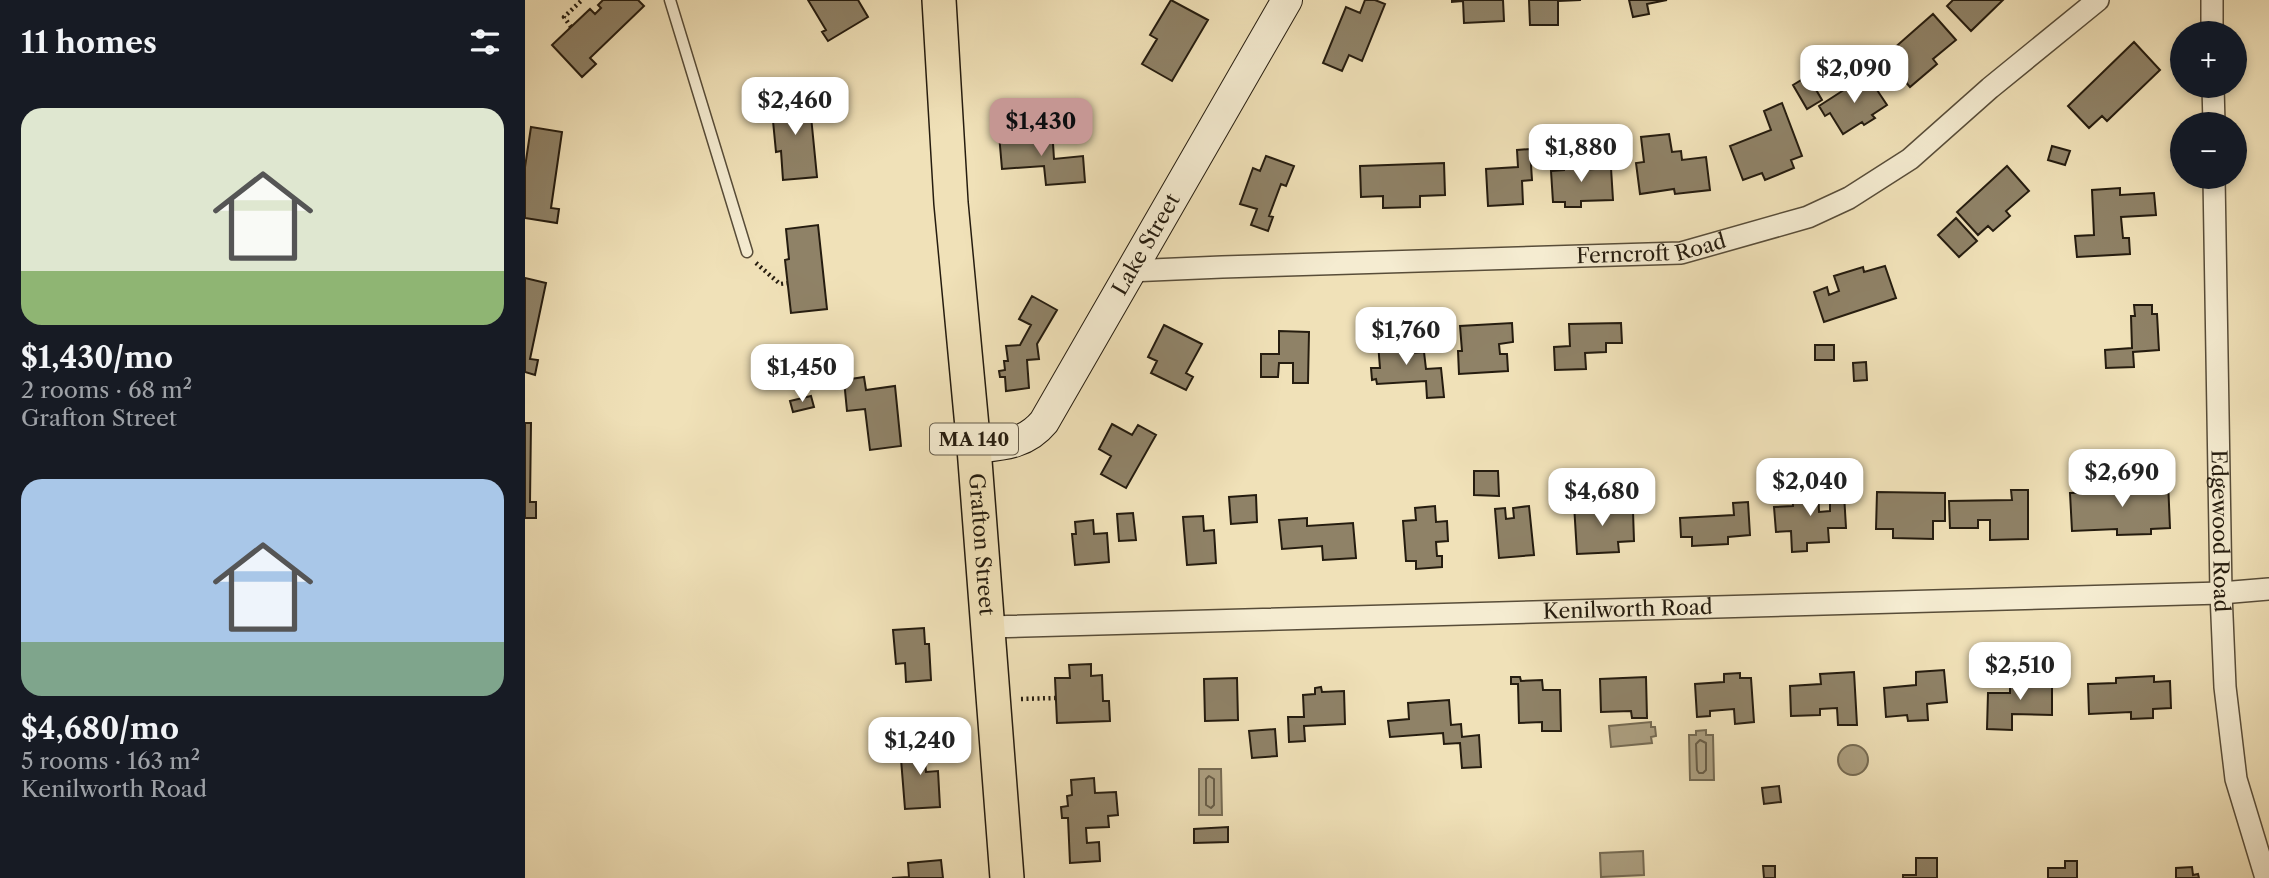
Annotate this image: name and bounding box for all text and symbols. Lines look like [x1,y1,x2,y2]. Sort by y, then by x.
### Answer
map controls [2170,21,2247,189]
button: + [2170,21,2247,98]
icon: filters [466,23,504,61]
text: 11 homes [21,24,157,61]
pin: $2,090 [1797,46,1911,105]
text: $2,090 [1816,54,1892,82]
pin: $2,460 [738,78,852,137]
text: $2,460 [758,86,832,114]
pin: $1,430 [984,99,1098,158]
text: $1,430 [1006,107,1076,135]
button: − [2170,112,2247,189]
pin: $1,880 [1524,124,1638,184]
text: $1,880 [1545,133,1617,161]
icon: home [200,153,326,279]
street label: Lake Street [1107,188,1185,299]
street label: Ferncroft Road [1576,228,1729,268]
pin: $1,760 [1349,308,1463,367]
text: $1,760 [1371,316,1441,344]
text: $1,430/mo [21,339,173,376]
pin: $1,450 [745,344,859,404]
text: $1,450 [767,353,837,381]
text: 2 rooms · 68 m² [21,376,192,404]
text: Grafton Street [21,404,177,432]
road number: MA 140 [930,424,1018,454]
pin: $2,690 [2065,449,2179,509]
street label: Edgewood Road [2207,449,2235,613]
pin: $2,040 [1753,458,1867,518]
text: $2,690 [2085,458,2159,486]
text: $2,040 [1772,467,1848,495]
pin: $4,680 [1545,468,1659,528]
street label: Grafton Street [964,472,1000,617]
text: $4,680 [1564,477,1640,505]
icon: home [200,524,326,650]
street label: Kenilworth Road [1543,594,1713,624]
pin: $2,510 [1963,642,2077,702]
text: $2,510 [1985,651,2055,679]
text: $4,680/mo [21,710,179,747]
pin: $1,240 [863,718,977,777]
text: $1,240 [884,726,956,754]
text: 5 rooms · 163 m² [21,747,200,775]
text: Kenilworth Road [21,775,207,803]

